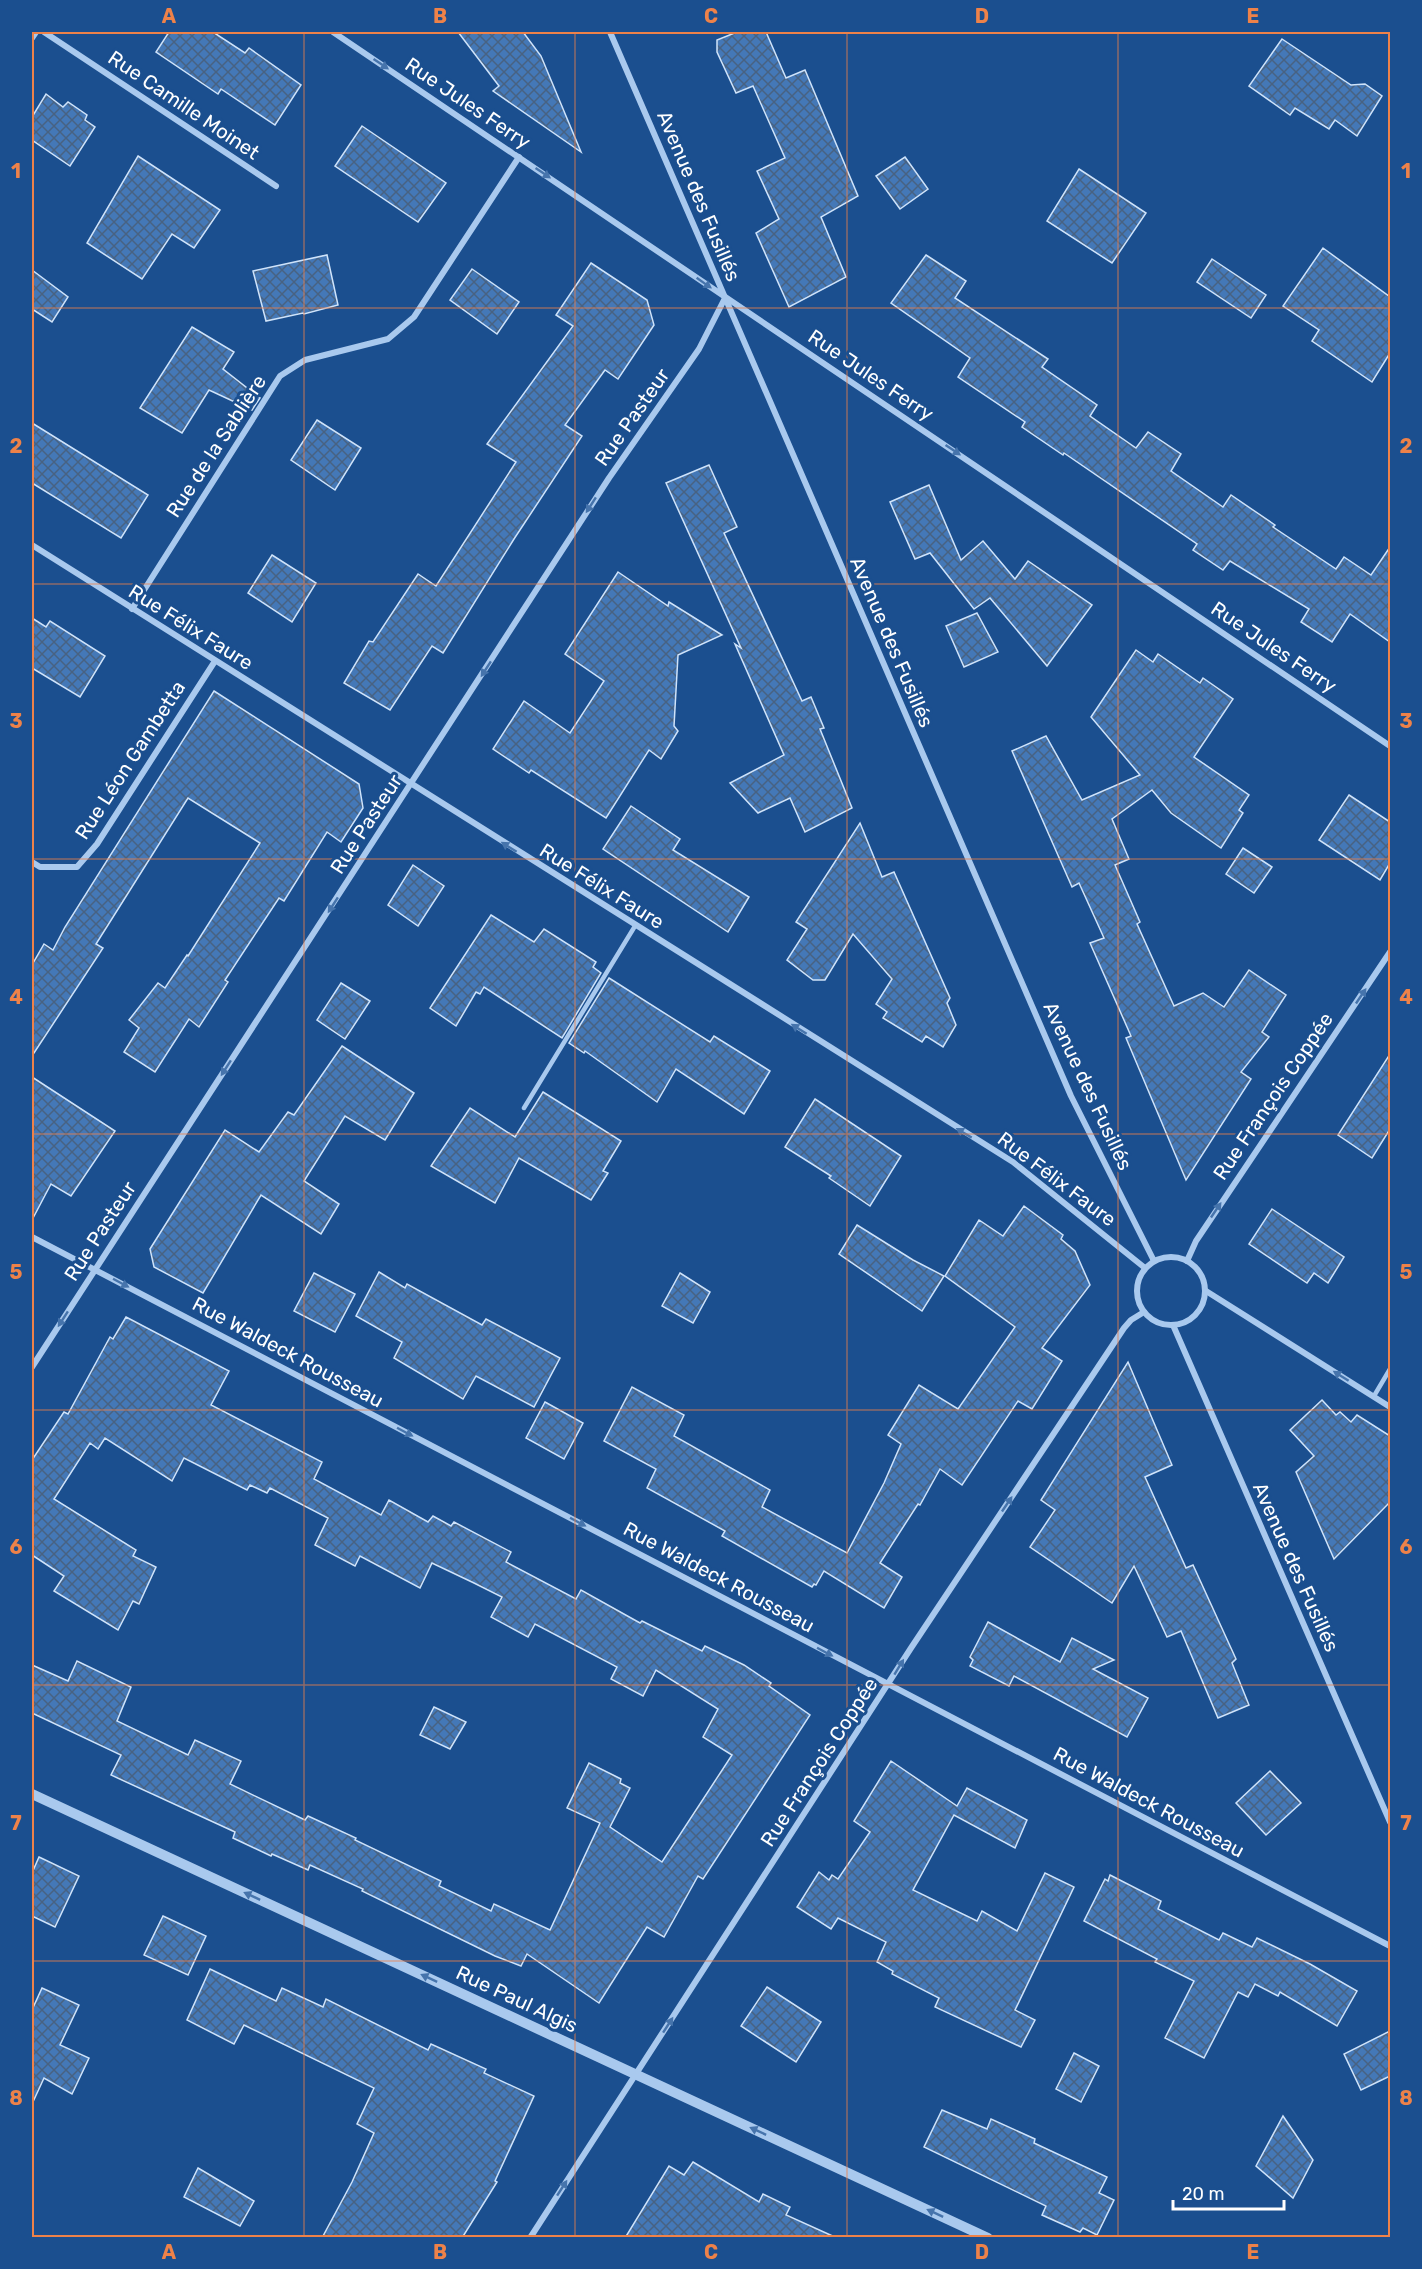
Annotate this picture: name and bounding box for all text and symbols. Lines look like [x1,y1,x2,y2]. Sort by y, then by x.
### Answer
text: A [162,4,177,28]
text: B [433,4,447,28]
text: C [704,4,718,28]
text: D [975,4,989,28]
text: E [1247,4,1259,28]
street label: Rue Camille Moinet [104,45,264,165]
street label: Rue Jules Ferry [401,52,535,154]
one-way arrow [373,58,389,70]
street label: Avenue des Fusillés [652,107,746,285]
text: 1 [11,159,21,183]
text: 1 [1401,159,1411,183]
one-way arrow [535,167,551,178]
one-way arrow [696,277,712,288]
street label: Rue Jules Ferry [804,324,938,426]
street label: Rue Pasteur [590,363,675,470]
street label: Rue de la Sablière [161,370,271,522]
text: 2 [10,434,23,458]
text: 2 [1400,434,1413,458]
one-way arrow [945,444,961,455]
one-way arrow [586,497,597,514]
street label: Avenue des Fusillés [845,553,939,731]
street label: Rue Félix Faure [124,579,258,675]
street label: Rue Jules Ferry [1207,596,1341,698]
one-way arrow [480,661,491,677]
street label: Rue Léon Gambetta [70,676,190,844]
text: 3 [9,709,23,733]
text: 3 [1399,709,1413,733]
street label: Rue Pasteur [325,769,407,878]
street label: Rue Félix Faure [535,838,669,934]
one-way arrow [501,842,518,853]
one-way arrow [327,896,339,912]
text: 4 [9,985,23,1009]
text: 4 [1399,985,1413,1009]
one-way arrow [1355,989,1367,1005]
street label: Avenue des Fusillés [1038,998,1138,1174]
street label: Rue François Coppée [1208,1008,1338,1184]
one-way arrow [791,1024,807,1035]
one-way arrow [221,1060,232,1076]
one-way arrow [956,1127,972,1138]
street label: Rue Félix Faure [993,1127,1121,1231]
street label: Rue Pasteur [59,1176,141,1285]
one-way arrow [1211,1202,1222,1219]
text: 5 [10,1260,23,1284]
text: 5 [1400,1260,1413,1284]
one-way arrow [112,1278,129,1288]
street label: Rue Waldeck Rousseau [188,1291,388,1413]
one-way arrow [57,1311,68,1327]
one-way arrow [1333,1370,1349,1381]
one-way arrow [397,1427,414,1437]
street label: Avenue des Fusillés [1248,1479,1344,1655]
one-way arrow [1001,1497,1013,1513]
street label: Rue Waldeck Rousseau [619,1516,819,1638]
one-way arrow [570,1517,587,1527]
text: 6 [9,1535,23,1559]
text: 6 [1399,1535,1413,1559]
one-way arrow [817,1647,834,1656]
one-way arrow [894,1659,905,1675]
street label: Rue François Coppée [755,1673,883,1851]
street label: Rue Waldeck Rousseau [1049,1741,1249,1863]
text: 7 [10,1811,22,1835]
text: 7 [1400,1811,1412,1835]
one-way arrow [243,1892,260,1901]
street label: Rue Paul Algis [452,1960,582,2038]
one-way arrow [420,1974,437,1983]
one-way arrow [663,2017,674,2033]
text: 8 [9,2086,23,2110]
text: 8 [1399,2086,1413,2110]
one-way arrow [749,2127,766,2136]
scale bar [1173,2173,1284,2211]
one-way arrow [556,2181,568,2197]
text: 20 m [1182,2183,1224,2205]
one-way arrow [925,2208,943,2218]
text: A [162,2240,177,2264]
text: B [433,2240,447,2264]
text: C [704,2240,718,2264]
text: D [975,2240,989,2264]
text: E [1247,2240,1259,2264]

